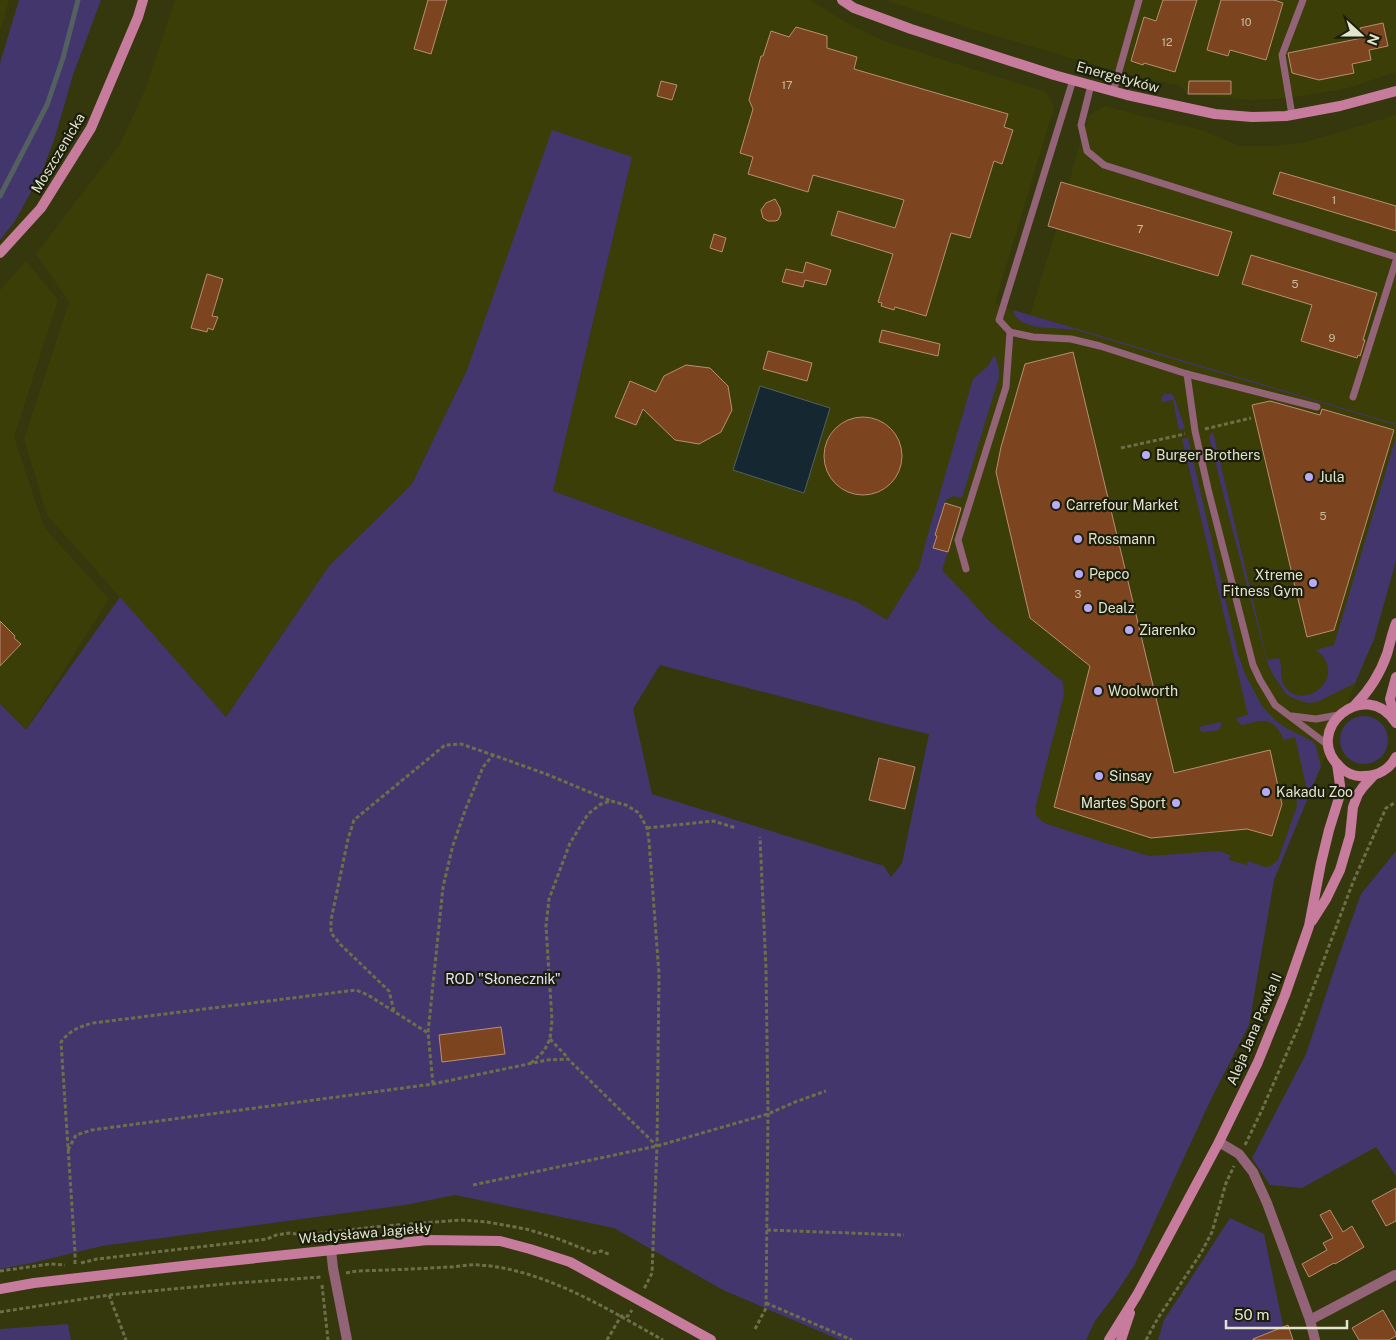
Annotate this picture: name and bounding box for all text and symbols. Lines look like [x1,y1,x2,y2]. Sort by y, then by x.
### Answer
north arrow [1336,10,1386,60]
house number: 10 [1240,16,1252,28]
text: N [1364,32,1383,48]
house number: 12 [1161,36,1173,48]
street label: Energetyków [1075,58,1161,96]
house number: 17 [781,79,793,91]
street label: Moszczenicka [28,110,88,196]
house number: 1 [1332,194,1336,206]
house number: 7 [1137,223,1144,235]
house number: 5 [1291,278,1299,290]
house number: 9 [1329,332,1336,344]
place label: Burger Brothers [1156,447,1260,463]
marker: Burger Brothers [1140,449,1152,461]
place label: Jula [1319,469,1345,485]
marker: Jula [1303,471,1315,483]
place label: Carrefour Market [1066,497,1178,513]
marker: Carrefour Market [1050,499,1062,511]
house number: 5 [1319,510,1327,522]
place label: Rossmann [1088,531,1155,547]
marker: Rossmann [1072,533,1084,545]
place label: Pepco [1089,566,1130,582]
place label: Xtreme Fitness Gym [1222,567,1303,599]
marker: Pepco [1073,568,1085,580]
marker: Xtreme Fitness Gym [1307,577,1319,589]
house number: 3 [1075,588,1082,600]
place label: Dealz [1098,600,1135,616]
marker: Dealz [1082,602,1094,614]
place label: Ziarenko [1139,622,1196,638]
marker: Ziarenko [1123,624,1135,636]
place label: Woolworth [1108,683,1178,699]
marker: Woolworth [1092,685,1104,697]
place label: Sinsay [1109,768,1153,784]
marker: Sinsay [1093,770,1105,782]
place label: Kakadu Zoo [1276,784,1353,800]
marker: Kakadu Zoo [1260,786,1272,798]
place label: Martes Sport [1081,795,1166,811]
marker: Martes Sport [1170,797,1182,809]
park label: ROD "Słonecznik" [445,971,561,987]
street label: Aleja Jana Pawła II [1223,971,1285,1087]
street label: Władysława Jagiełły [298,1219,432,1247]
scale bar [1226,1298,1347,1330]
text: 50 m [1234,1306,1269,1323]

